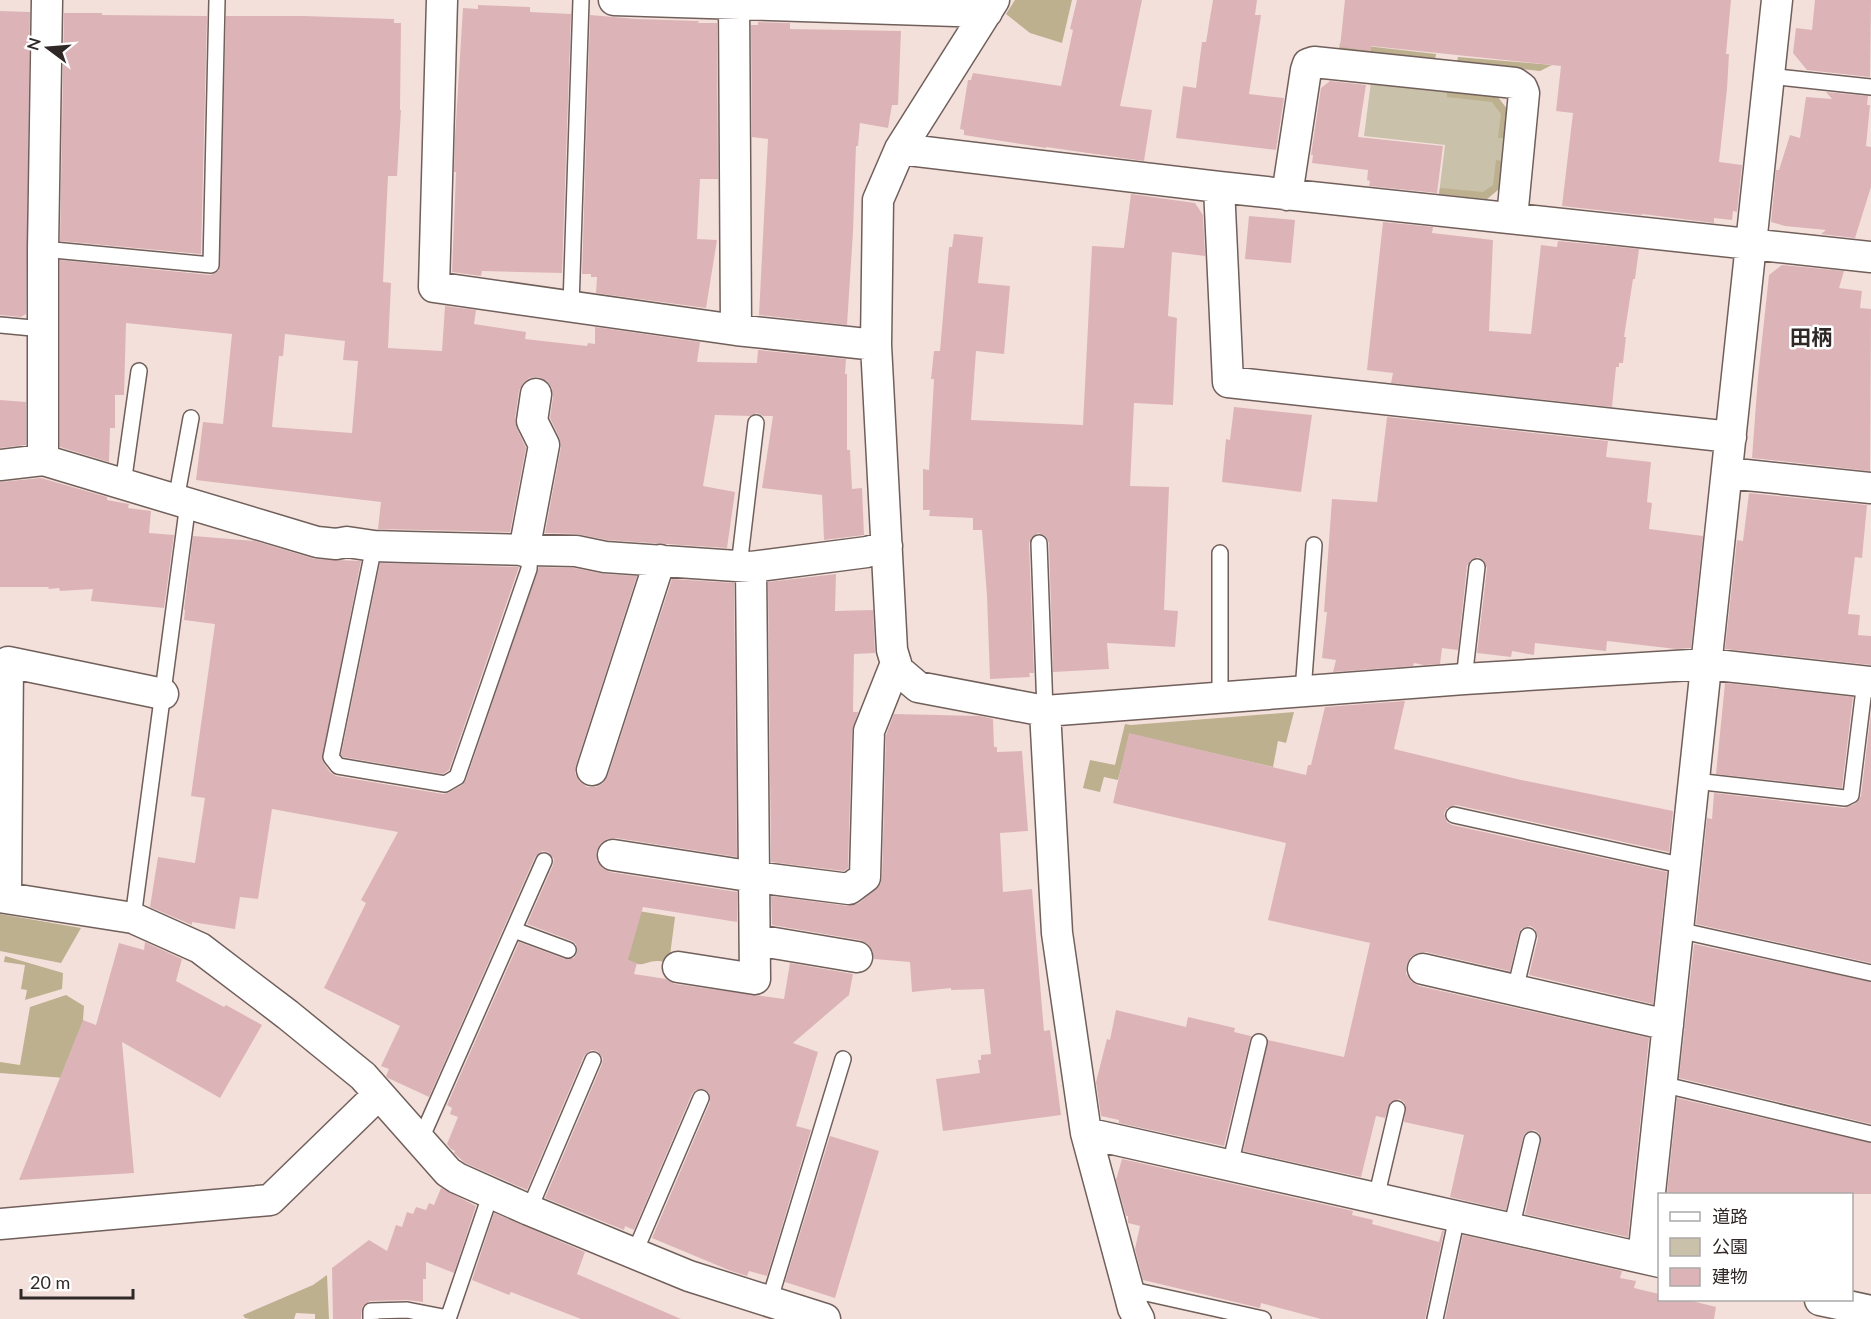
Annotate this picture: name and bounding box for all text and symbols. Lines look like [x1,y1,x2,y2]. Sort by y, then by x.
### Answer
north arrow [18,18,78,78]
text: N [22,35,44,52]
district label: 田柄 [1790,324,1832,349]
legend [1658,1193,1853,1301]
text: 道路 [1712,1205,1748,1227]
text: 公園 [1712,1235,1748,1257]
scale bar [21,1262,134,1300]
text: 建物 [1712,1265,1748,1287]
text: 20 m [30,1271,70,1293]

